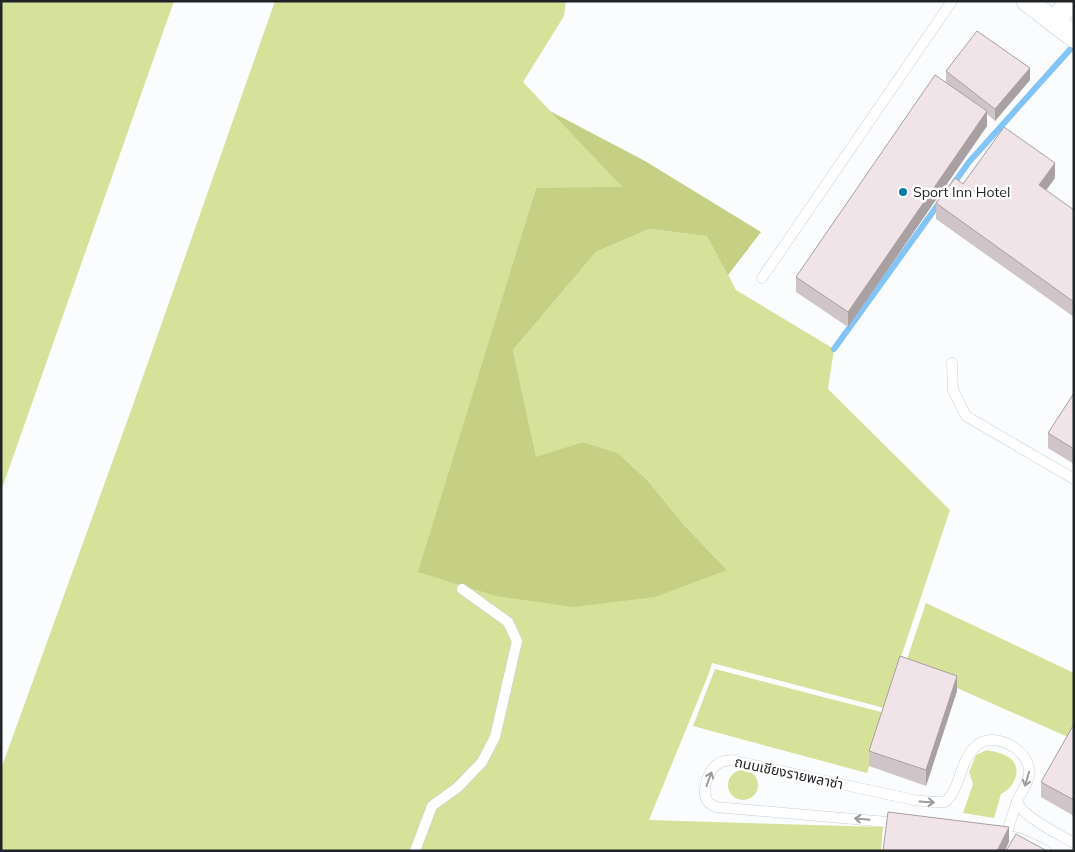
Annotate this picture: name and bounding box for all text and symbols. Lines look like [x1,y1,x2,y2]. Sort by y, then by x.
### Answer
place label: Sport Inn Hotel [913,183,1010,201]
marker: Sport Inn Hotel [897,186,909,198]
street label: ถนนเชียงรายพลาซ่า [733,753,845,793]
one-way arrow [1021,771,1031,787]
one-way arrow [705,772,714,787]
one-way arrow [919,797,935,806]
one-way arrow [854,815,870,824]

